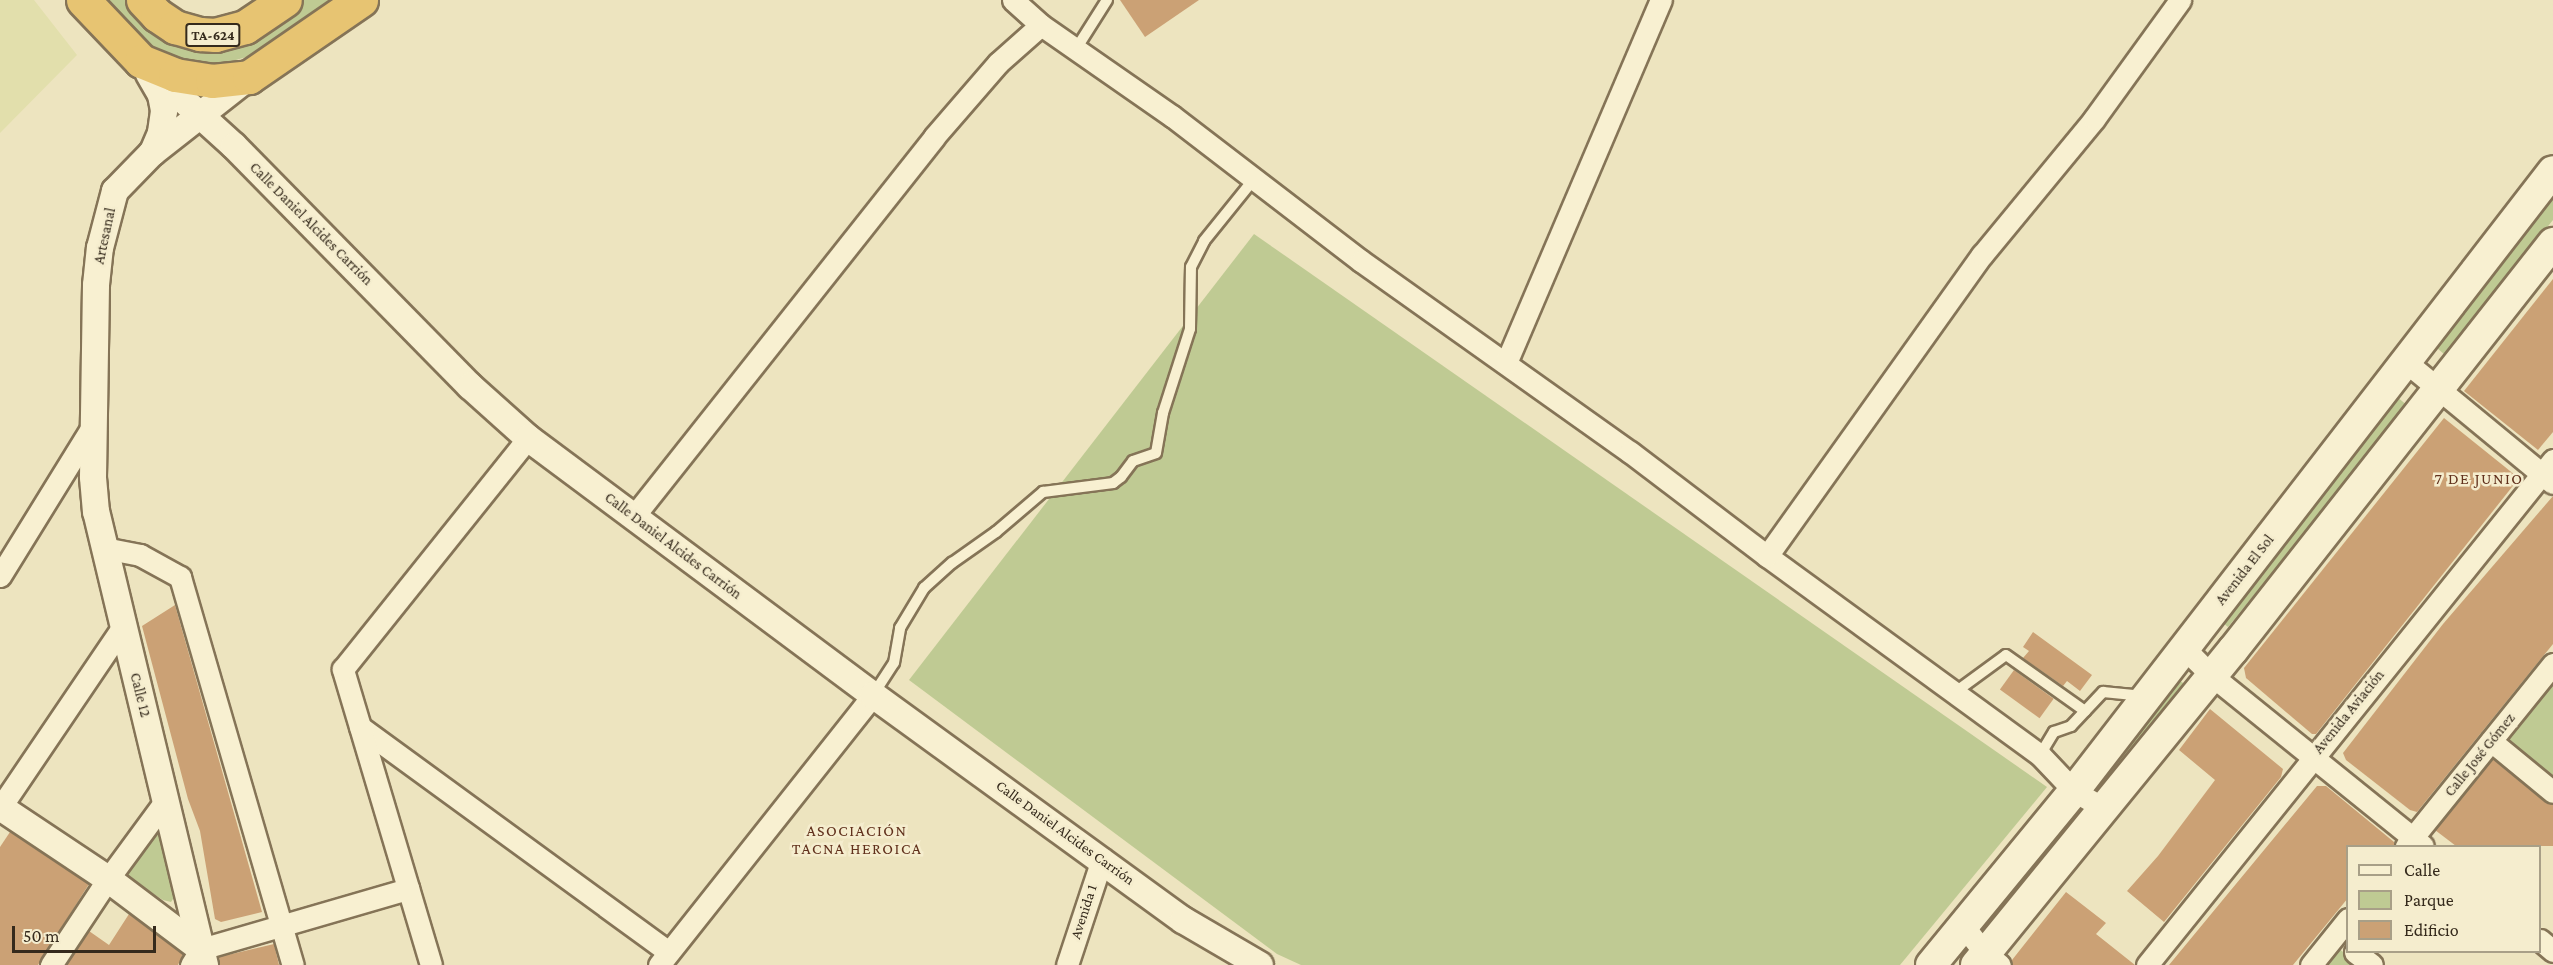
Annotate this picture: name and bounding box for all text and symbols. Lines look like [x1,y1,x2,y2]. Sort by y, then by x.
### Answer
road number: TA-624 [184,24,242,46]
street label: Calle Daniel Alcides Carrión [246,159,376,289]
street label: Artesanal [90,206,120,266]
district label: 7 DE JUNIO [2435,469,2523,489]
street label: Calle Daniel Alcides Carrión [601,489,745,603]
street label: Avenida El Sol [2212,531,2278,609]
street label: Avenida Aviación [2310,666,2388,758]
street label: Calle 12 [126,671,154,719]
street label: Calle José Gómez [2441,710,2519,800]
street label: Calle Daniel Alcides Carrión [992,777,1138,889]
district label: ASOCIACIÓN TACNA HEROICA [792,821,922,859]
legend [2346,845,2541,953]
text: Calle [2404,860,2440,880]
street label: Avenida 1 [1067,882,1101,942]
text: Parque [2404,890,2454,910]
scale bar [15,914,159,952]
text: Edificio [2404,920,2459,940]
text: 50 m [23,926,60,946]

